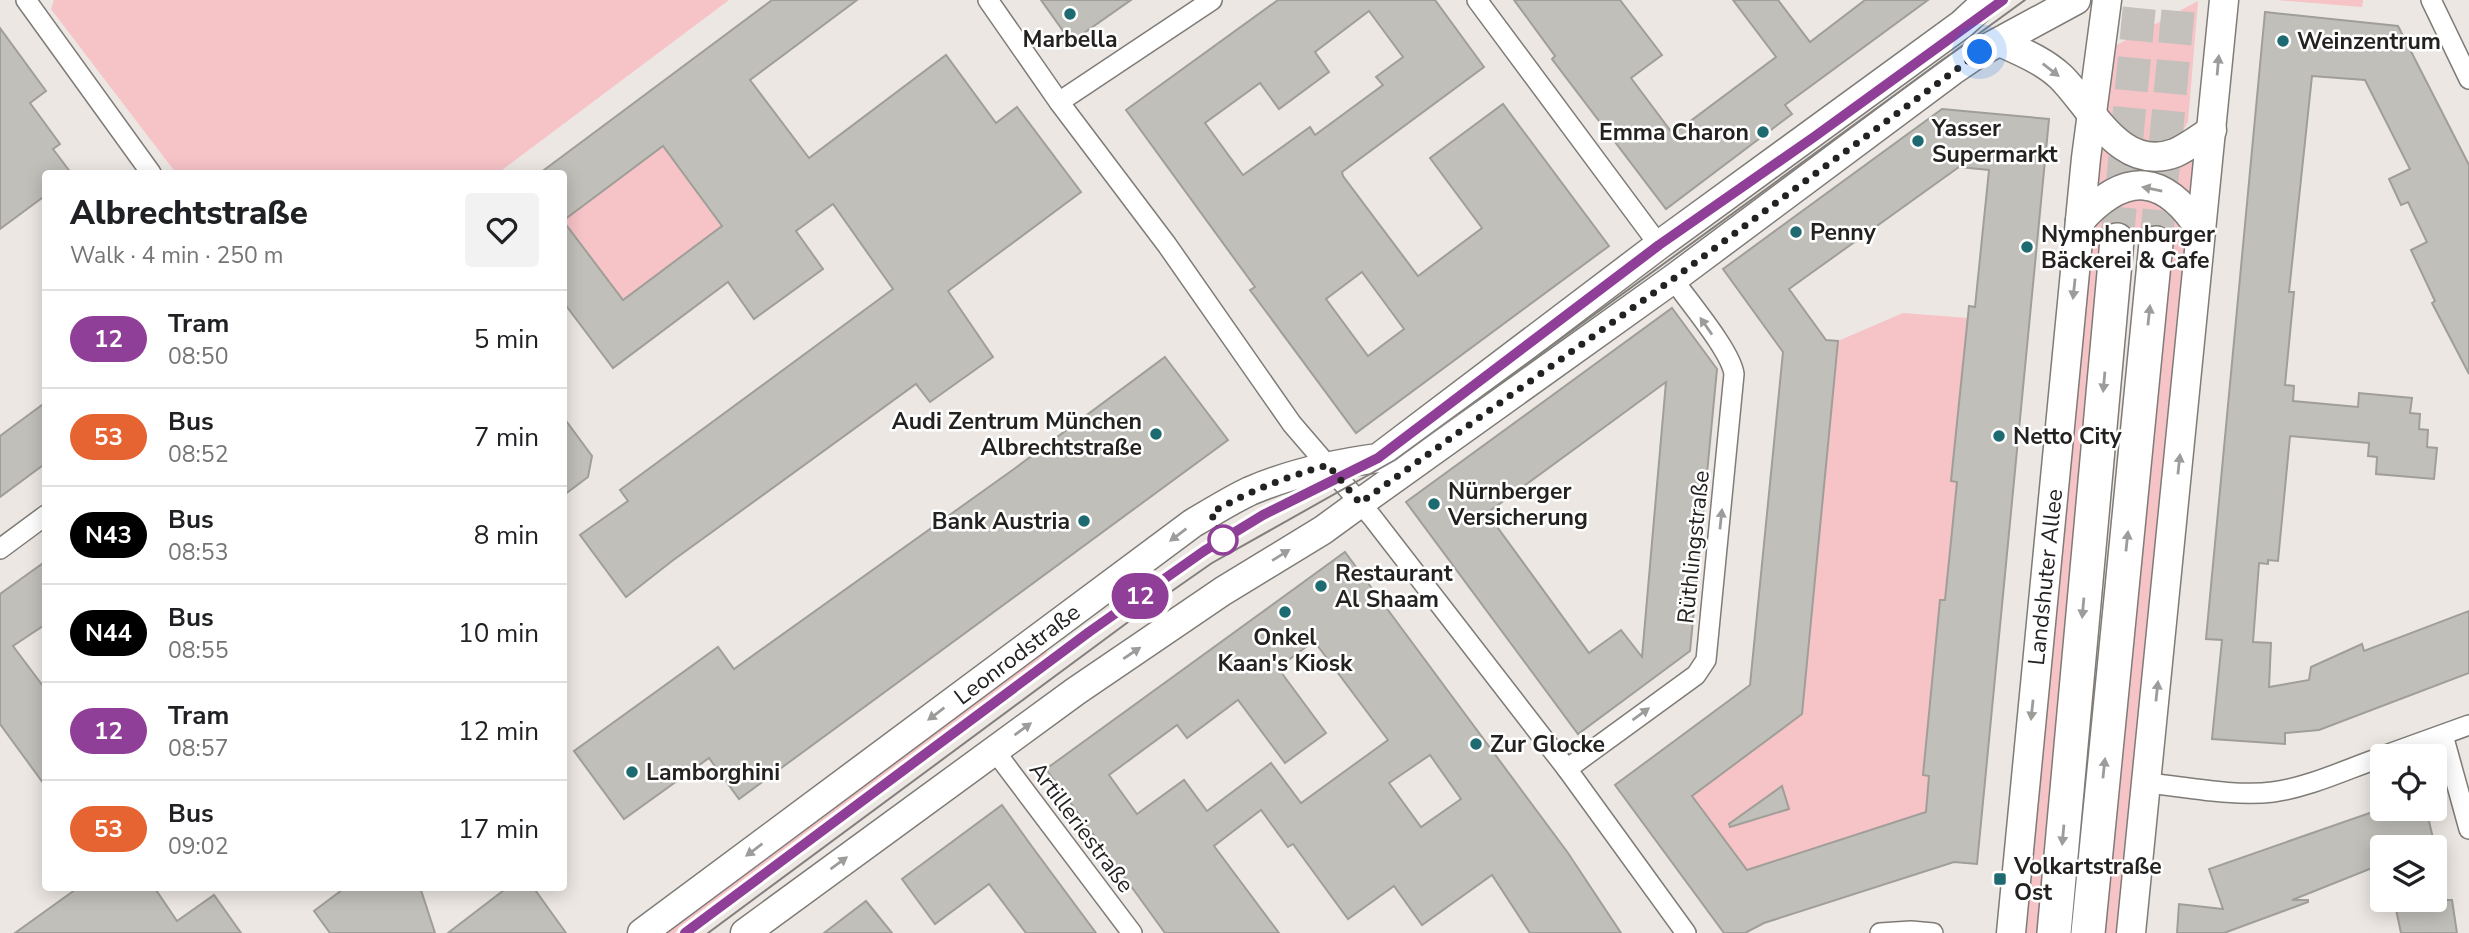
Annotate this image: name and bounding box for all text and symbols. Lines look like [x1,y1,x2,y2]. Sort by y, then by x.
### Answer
marker: Marbella [1062,6,1078,22]
place label: Marbella [1022,24,1118,55]
place label: Weinzentrum [2297,26,2441,57]
marker: Weinzentrum [2275,33,2291,49]
your location [1962,34,1997,69]
one-way arrow [2213,54,2224,76]
one-way arrow [2042,62,2060,77]
place label: Yasser Supermarkt [1931,113,2058,170]
place label: Emma Charon [1599,117,1749,148]
marker: Emma Charon [1755,124,1771,140]
marker: Yasser Supermarkt [1910,133,1926,149]
one-way arrow [2141,183,2163,194]
text: Albrechtstraße [70,191,308,236]
button: heart [465,193,539,267]
place label: Penny [1810,217,1877,248]
place label: Nymphenburger Bäckerei & Cafe [2041,219,2215,276]
marker: Penny [1788,224,1804,240]
marker: Nymphenburger Bäckerei & Cafe [2019,239,2035,255]
text: Walk · 4 min · 250 m [70,240,283,271]
one-way arrow [2068,278,2079,300]
one-way arrow [2144,304,2155,326]
text: Tram [168,306,229,341]
one-way arrow [1699,317,1713,335]
text: 5 min [474,322,539,357]
text: 12 [94,323,123,355]
text: 08:50 [168,341,228,372]
one-way arrow [2098,371,2109,393]
text: Bus [168,404,214,439]
place label: Audi Zentrum München Albrechtstraße [892,406,1142,463]
text: 7 min [474,420,539,455]
text: 53 [94,421,123,453]
place label: Netto City [2013,421,2122,452]
marker: Audi Zentrum München Albrechtstraße [1148,426,1164,442]
marker: Netto City [1991,428,2007,444]
text: 08:52 [168,439,228,470]
one-way arrow [2174,453,2185,475]
street label: Rüthlingstraße [1670,469,1717,625]
place label: Nürnberger Versicherung [1447,476,1588,533]
street label: Landshuter Allee [2021,487,2070,667]
marker: Nürnberger Versicherung [1426,496,1442,512]
text: Bus [168,502,214,537]
place label: Bank Austria [932,506,1070,537]
one-way arrow [1716,507,1727,529]
marker: Bank Austria [1076,513,1092,529]
text: 8 min [474,518,539,553]
text: N43 [85,519,132,551]
unlabelled marker [1208,525,1238,555]
one-way arrow [1169,527,1187,541]
one-way arrow [2122,530,2133,552]
text: 08:53 [168,537,228,568]
one-way arrow [1272,549,1291,562]
place label: Restaurant Al Shaam [1335,558,1453,615]
line badge: 12 [1108,573,1172,619]
marker: Restaurant Al Shaam [1313,578,1329,594]
text: 12 [1126,580,1154,612]
street label: Leonrodstraße [948,597,1087,712]
one-way arrow [2078,597,2089,619]
text: Bus [168,600,214,635]
marker: Onkel Kaan's Kiosk [1277,604,1293,620]
text: 10 min [458,616,539,651]
text: N44 [85,617,132,649]
place label: Onkel Kaan's Kiosk [1218,622,1353,679]
text: 08:55 [168,635,228,666]
one-way arrow [1123,646,1141,660]
one-way arrow [2152,679,2163,701]
text: Tram [168,698,229,733]
one-way arrow [2027,700,2038,722]
one-way arrow [928,707,946,722]
one-way arrow [1632,707,1650,722]
text: 12 min [458,714,539,749]
text: 12 [94,715,123,747]
one-way arrow [1014,722,1032,736]
place label: Zur Glocke [1490,729,1605,760]
text: 08:57 [168,733,228,764]
marker: Zur Glocke [1468,736,1484,752]
map controls [2370,744,2447,912]
button: locate [2370,744,2447,821]
street label: Artilleriestraße [1022,756,1141,899]
one-way arrow [2099,756,2110,778]
place label: Lamborghini [646,757,780,788]
marker: Lamborghini [624,764,640,780]
text: Bus [168,796,214,831]
text: 17 min [458,812,539,847]
text: 53 [94,813,123,845]
one-way arrow [2057,824,2068,846]
text: 09:02 [168,831,228,862]
button: layers [2370,835,2447,912]
one-way arrow [745,843,763,857]
place label: Volkartstraße Ost [2013,851,2162,908]
one-way arrow [830,856,848,871]
marker: Volkartstraße Ost [1992,871,2008,887]

